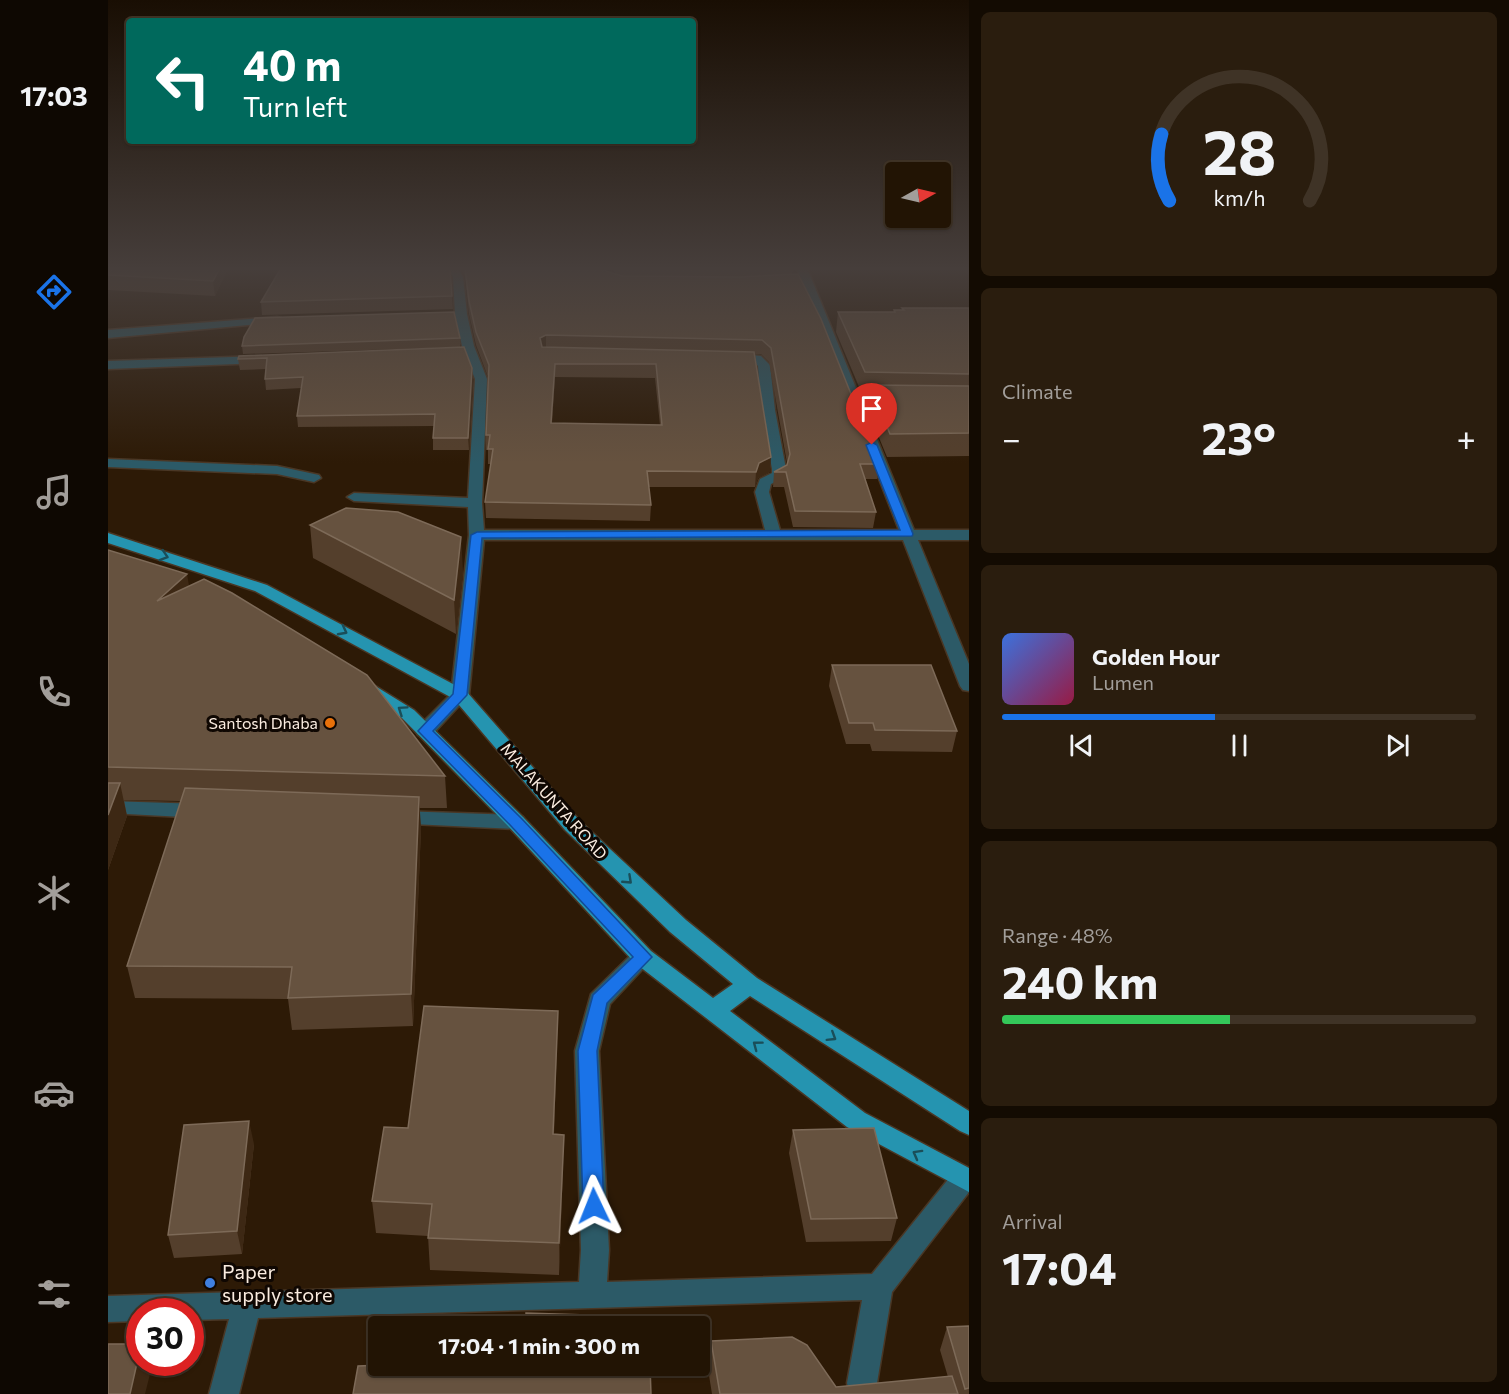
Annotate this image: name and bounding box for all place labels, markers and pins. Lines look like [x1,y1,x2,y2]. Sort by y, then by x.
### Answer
pin [846,383,897,445]
place label: Santosh Dhaba [209,713,318,732]
marker: Santosh Dhaba [323,716,337,730]
place label: Paper supply store [222,1259,332,1306]
marker: Paper supply store [203,1276,217,1290]

